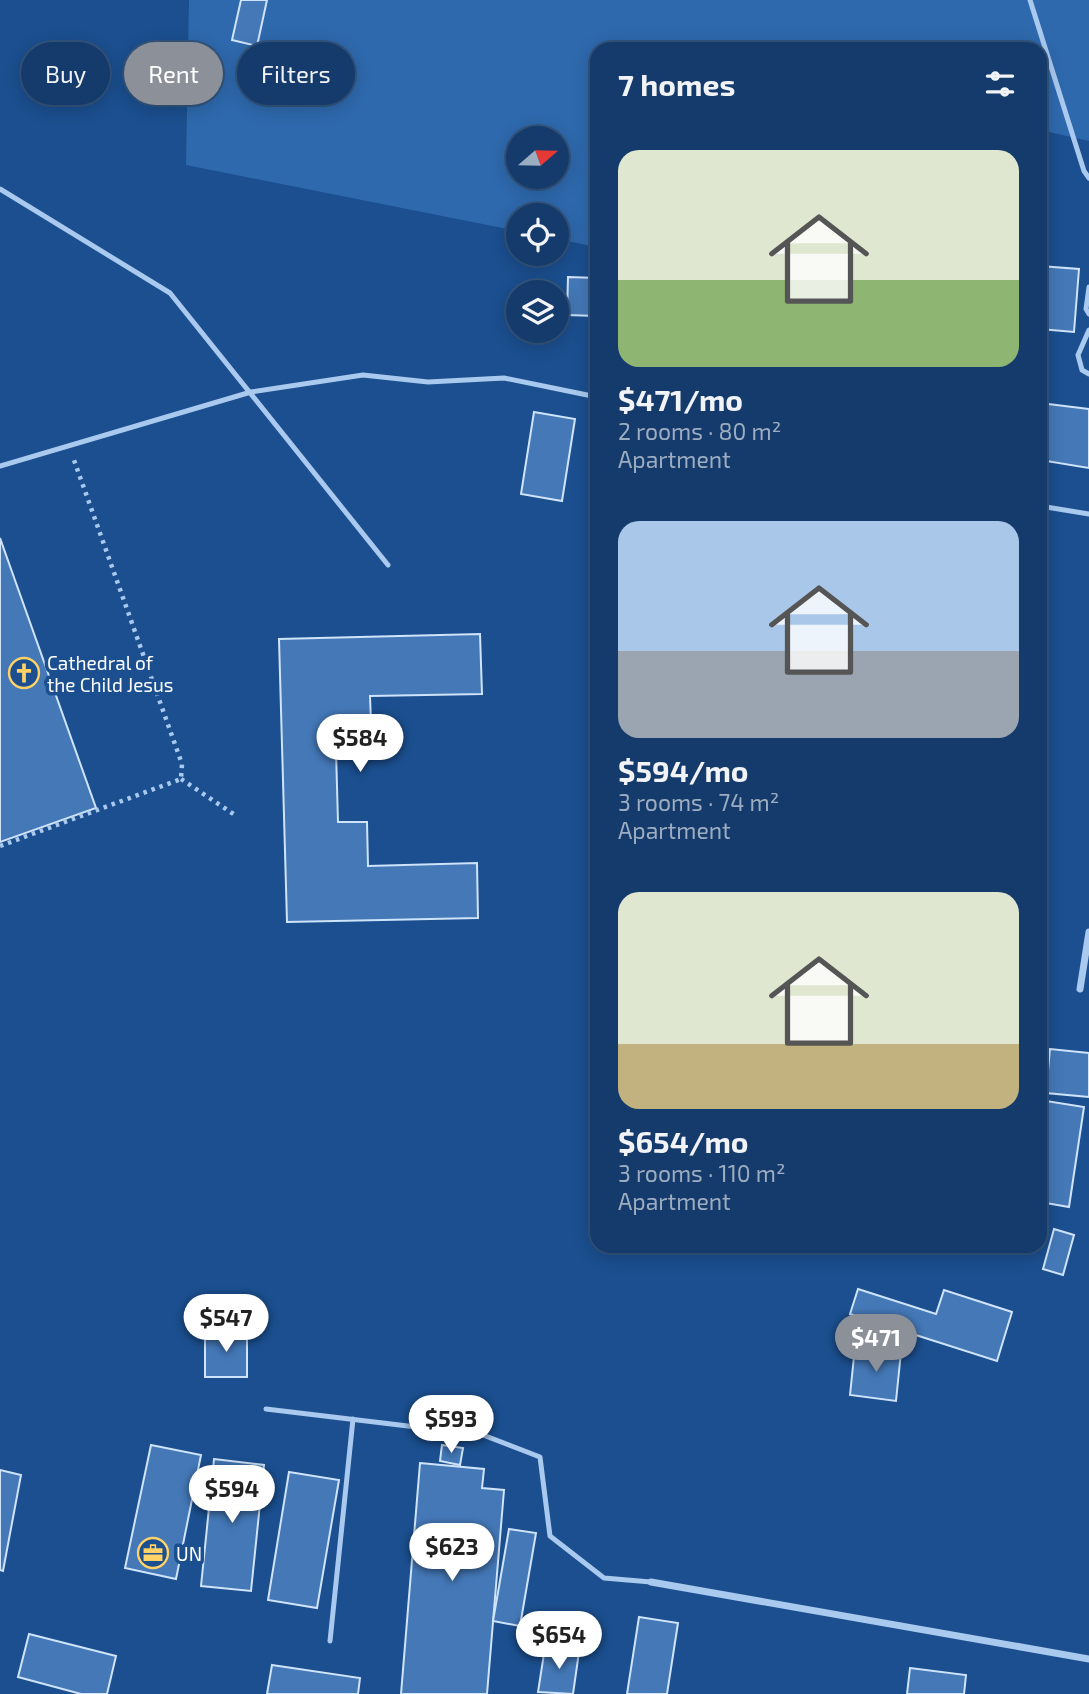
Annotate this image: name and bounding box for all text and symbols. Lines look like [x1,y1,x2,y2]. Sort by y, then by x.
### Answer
chip: Buy [21,42,110,105]
chip: Rent [124,42,223,105]
chip: Filters [237,42,355,105]
icon: filters [981,65,1019,103]
text: 7 homes [618,66,735,102]
north arrow [506,126,569,189]
map controls [506,126,569,343]
icon: home [756,196,882,322]
button: locate [506,203,569,266]
button: layers [506,280,569,343]
text: $471/mo [618,381,743,417]
text: 2 rooms · 80 m² [618,417,781,445]
text: Apartment [618,445,731,473]
icon: home [756,567,882,693]
place label: Cathedral of the Child Jesus [47,651,173,696]
church icon: Cathedral of the Child Jesus [7,656,41,690]
pin: $584 [319,714,401,774]
text: $584 [332,723,388,751]
text: $594/mo [618,752,749,788]
text: 3 rooms · 74 m² [618,788,779,816]
text: Apartment [618,816,731,844]
icon: home [756,938,882,1064]
text: $654/mo [618,1123,749,1159]
text: 3 rooms · 110 m² [618,1159,785,1187]
text: Apartment [618,1187,731,1215]
pin: $547 [185,1294,267,1354]
text: $547 [200,1303,252,1331]
pin: $471 [835,1314,917,1374]
text: $471 [851,1323,901,1351]
pin: $593 [410,1396,492,1455]
text: $593 [425,1404,477,1432]
pin: $594 [191,1466,273,1525]
text: $594 [205,1474,259,1502]
pin: $623 [411,1524,493,1583]
text: $623 [425,1532,479,1560]
office icon: UN [136,1536,170,1570]
place label: UN [176,1542,202,1565]
pin: $654 [518,1612,600,1671]
text: $654 [532,1620,586,1648]

